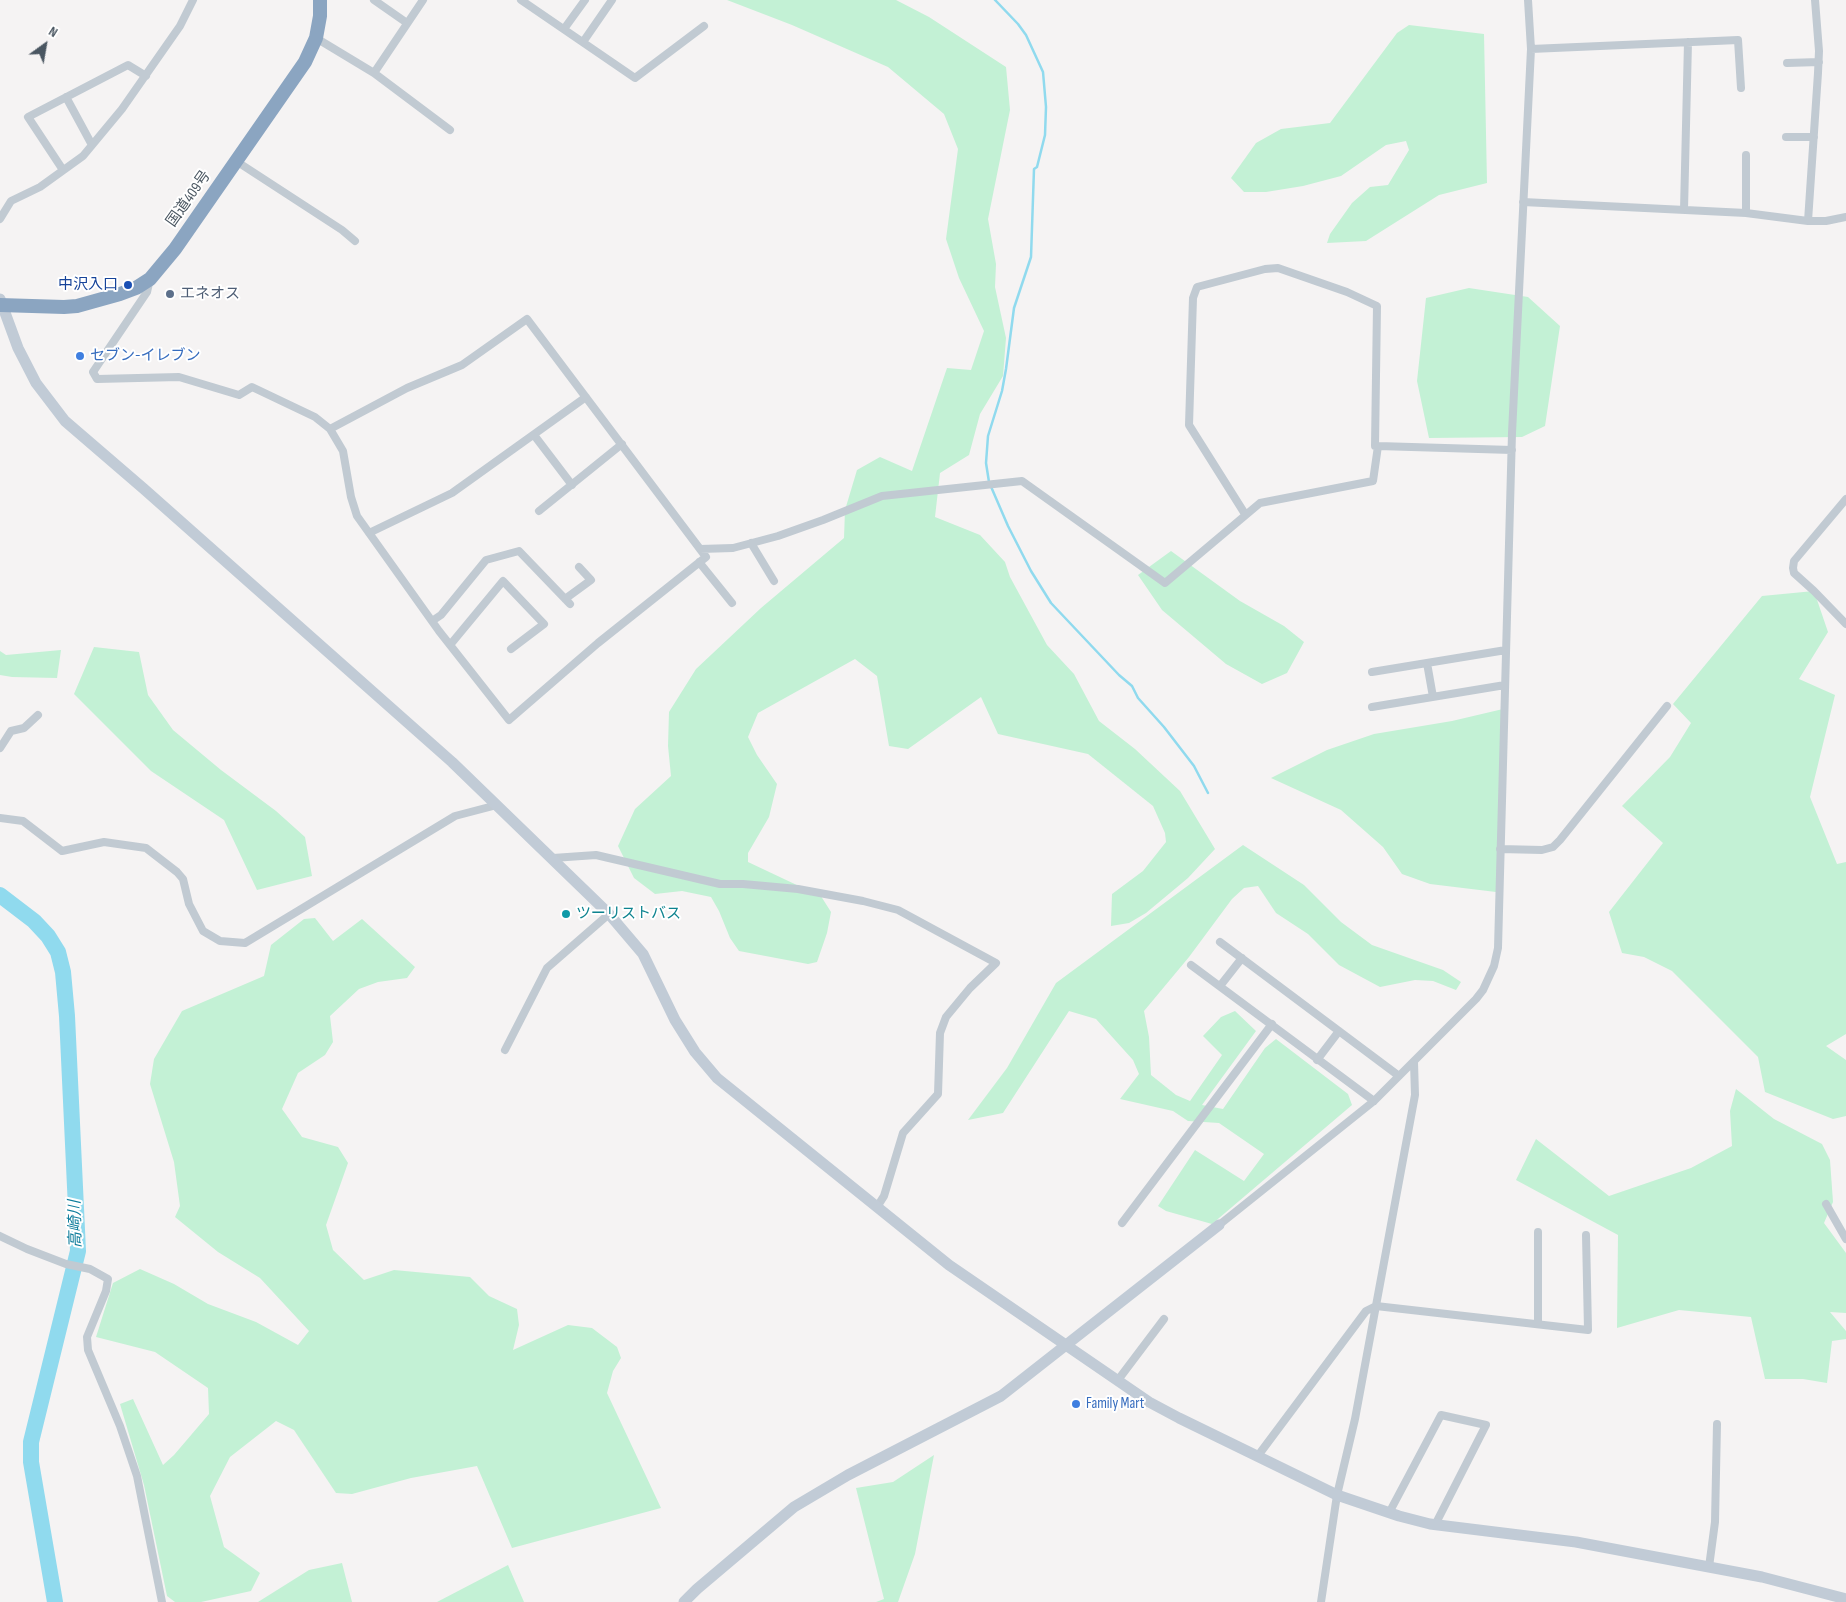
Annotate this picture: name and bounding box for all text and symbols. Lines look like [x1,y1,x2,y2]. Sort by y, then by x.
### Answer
north arrow [20,20,70,70]
text: N [46,23,61,41]
street label: 国道409号 [163,167,215,231]
place label: 中沢入口 [58,276,118,294]
marker: 中沢入口 [122,279,134,291]
place label: エネオス [180,285,240,303]
marker: エネオス [164,288,176,300]
place label: セブン-イレブン [90,347,201,365]
marker: セブン-イレブン [74,350,86,362]
place label: ツーリストバス [576,905,681,923]
marker: ツーリストバス [560,908,572,920]
water label: 高崎川 [66,1200,86,1248]
place label: Family Mart [1086,1395,1144,1413]
marker: Family Mart [1070,1398,1082,1410]

